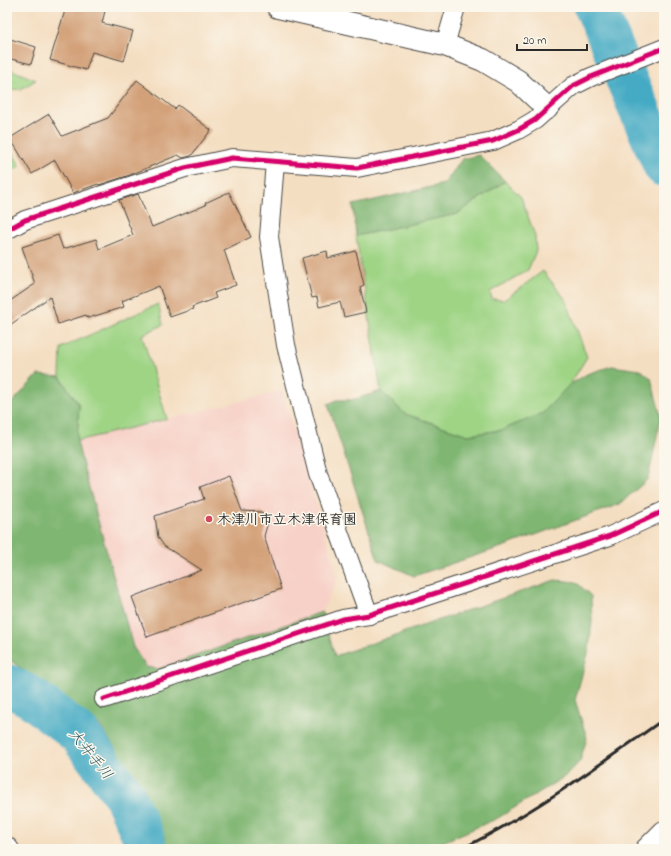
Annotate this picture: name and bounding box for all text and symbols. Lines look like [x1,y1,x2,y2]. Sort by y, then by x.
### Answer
scale bar [517,26,587,52]
text: 20 m [523,32,546,50]
place label: 木津川市立木津保育園 [217,510,357,531]
marker: 木津川市立木津保育園 [204,514,214,524]
water label: 大井手川 [63,724,118,785]

